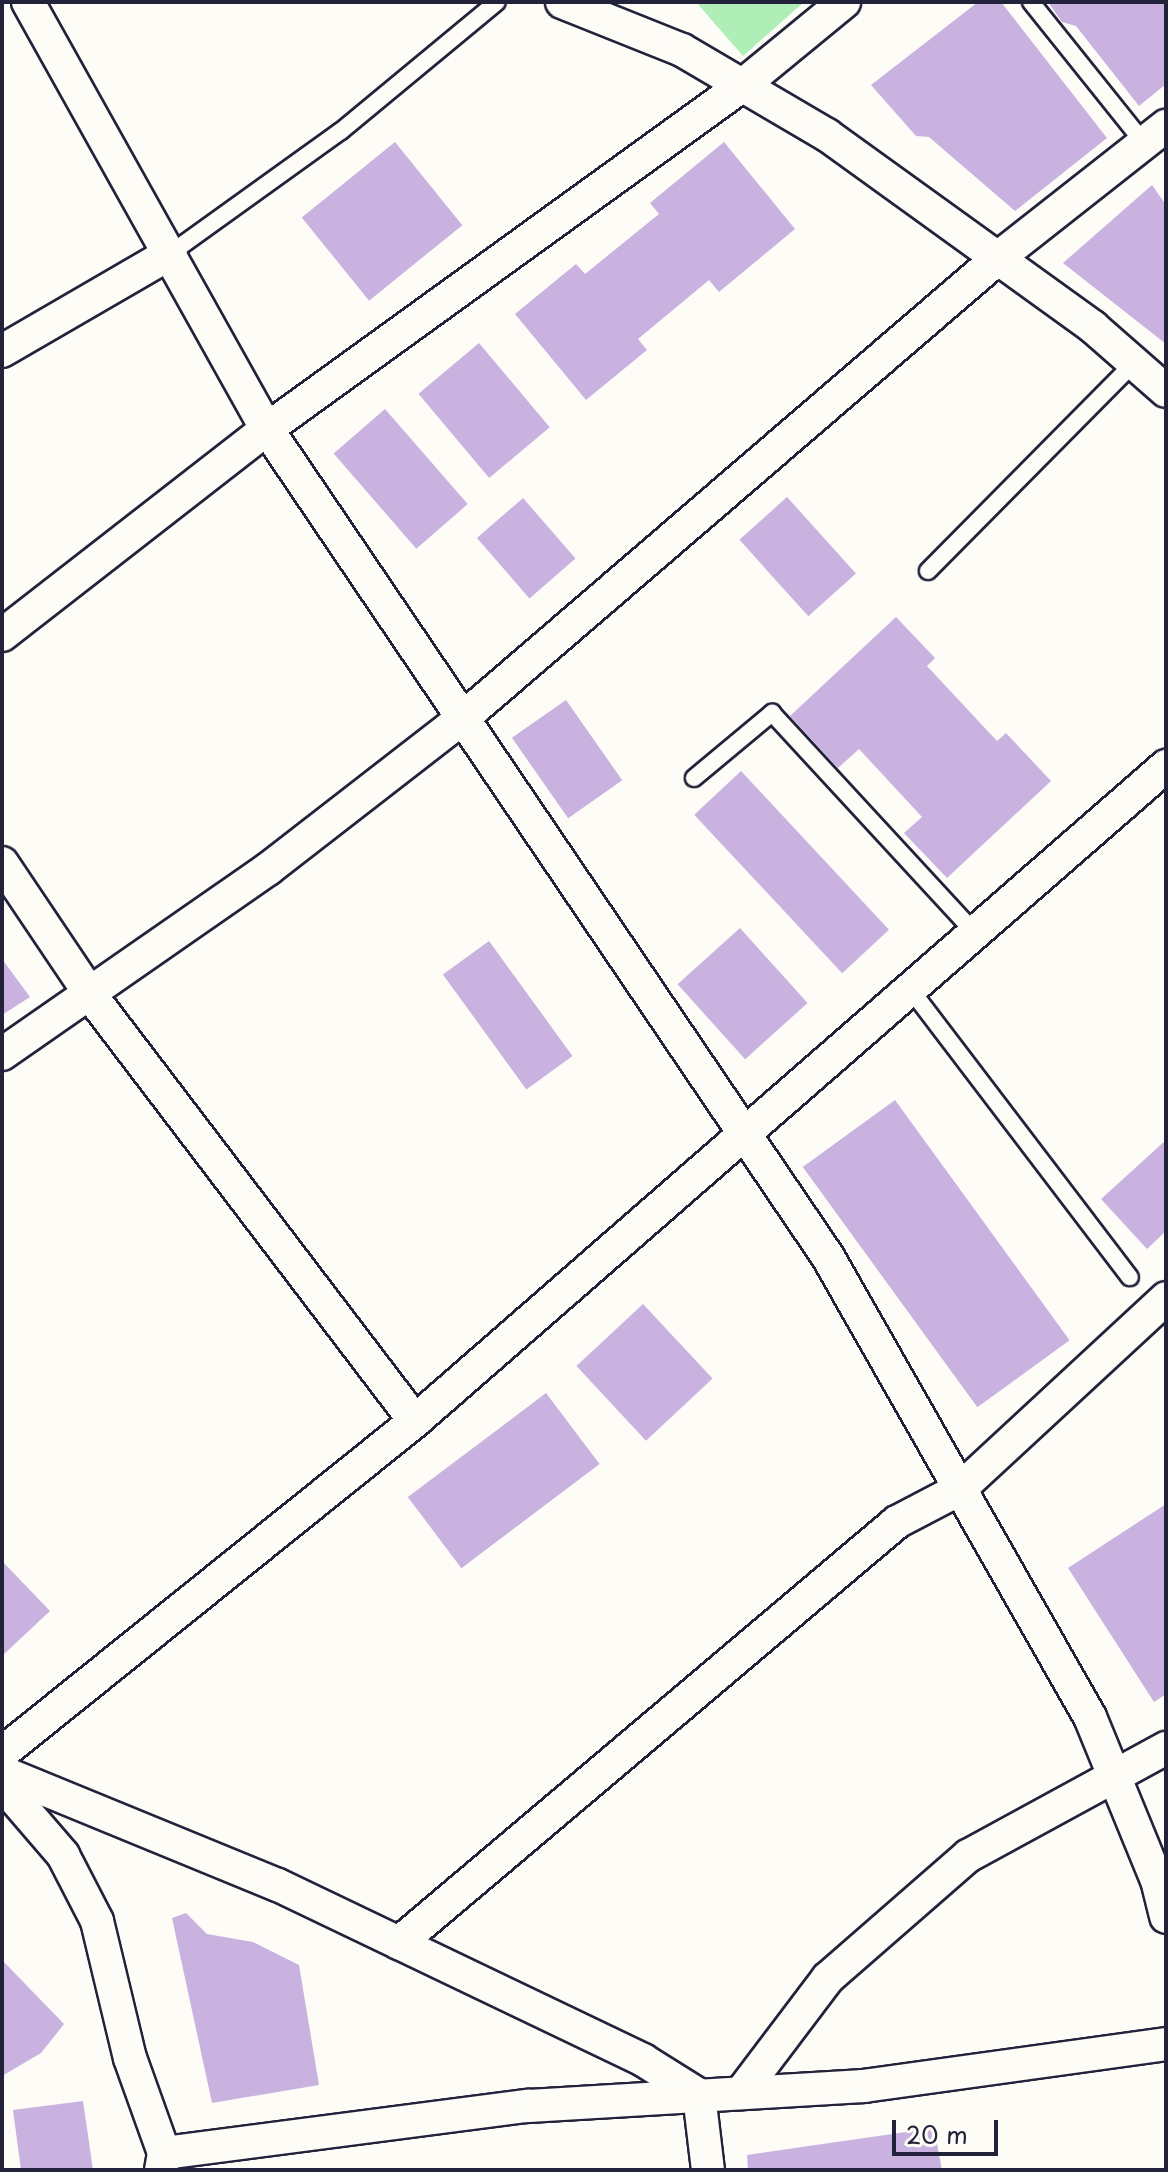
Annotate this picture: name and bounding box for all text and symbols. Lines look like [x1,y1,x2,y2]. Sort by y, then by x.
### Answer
scale bar [896,2104,1002,2154]
text: 20 m [906,2116,968,2152]

